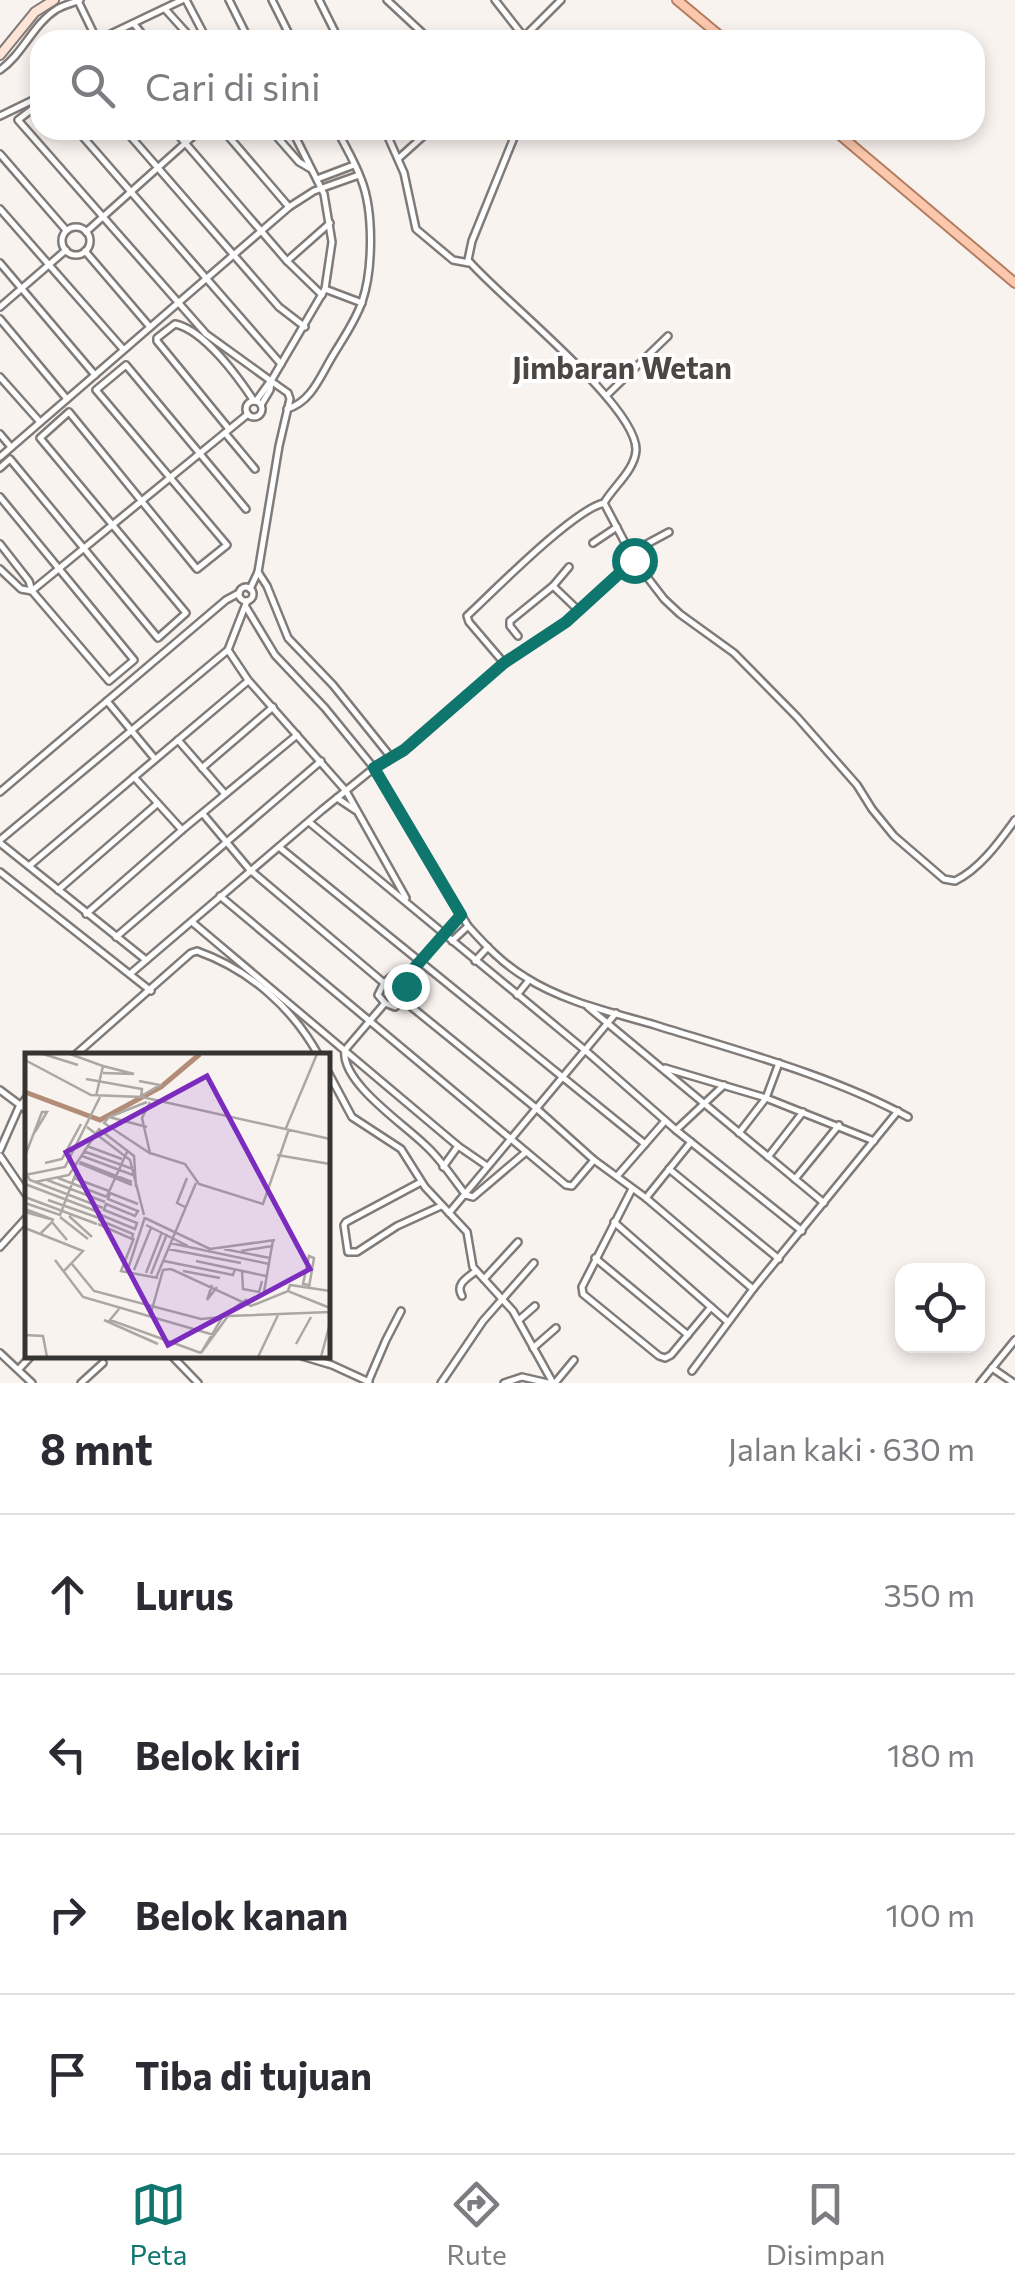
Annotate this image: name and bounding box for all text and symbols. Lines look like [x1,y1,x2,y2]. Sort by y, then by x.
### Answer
search box [30,30,985,140]
icon: search [65,58,120,113]
text: Cari di sini [145,62,321,109]
district label: Jimbaran Wetan [512,348,732,385]
route start [612,538,658,584]
route end [384,964,430,1010]
inset map [25,1053,330,1358]
map controls [895,1263,985,1353]
button: locate [895,1263,985,1353]
text: 8 mnt [40,1422,153,1474]
text: Jalan kaki · 630 m [728,1428,975,1468]
icon: ahead [40,1567,95,1622]
text: Lurus [135,1571,234,1618]
text: 350 m [883,1574,975,1614]
icon: left [40,1727,95,1782]
text: Belok kiri [135,1731,301,1778]
text: 180 m [887,1734,975,1774]
icon: right [40,1887,95,1942]
text: Belok kanan [135,1891,348,1938]
text: 100 m [886,1894,975,1934]
icon: arrive [40,2047,95,2102]
text: Tiba di tujuan [135,2051,372,2098]
tab: Peta [130,2177,187,2271]
tab: Rute [447,2177,507,2271]
tab: Disimpan [766,2177,885,2271]

